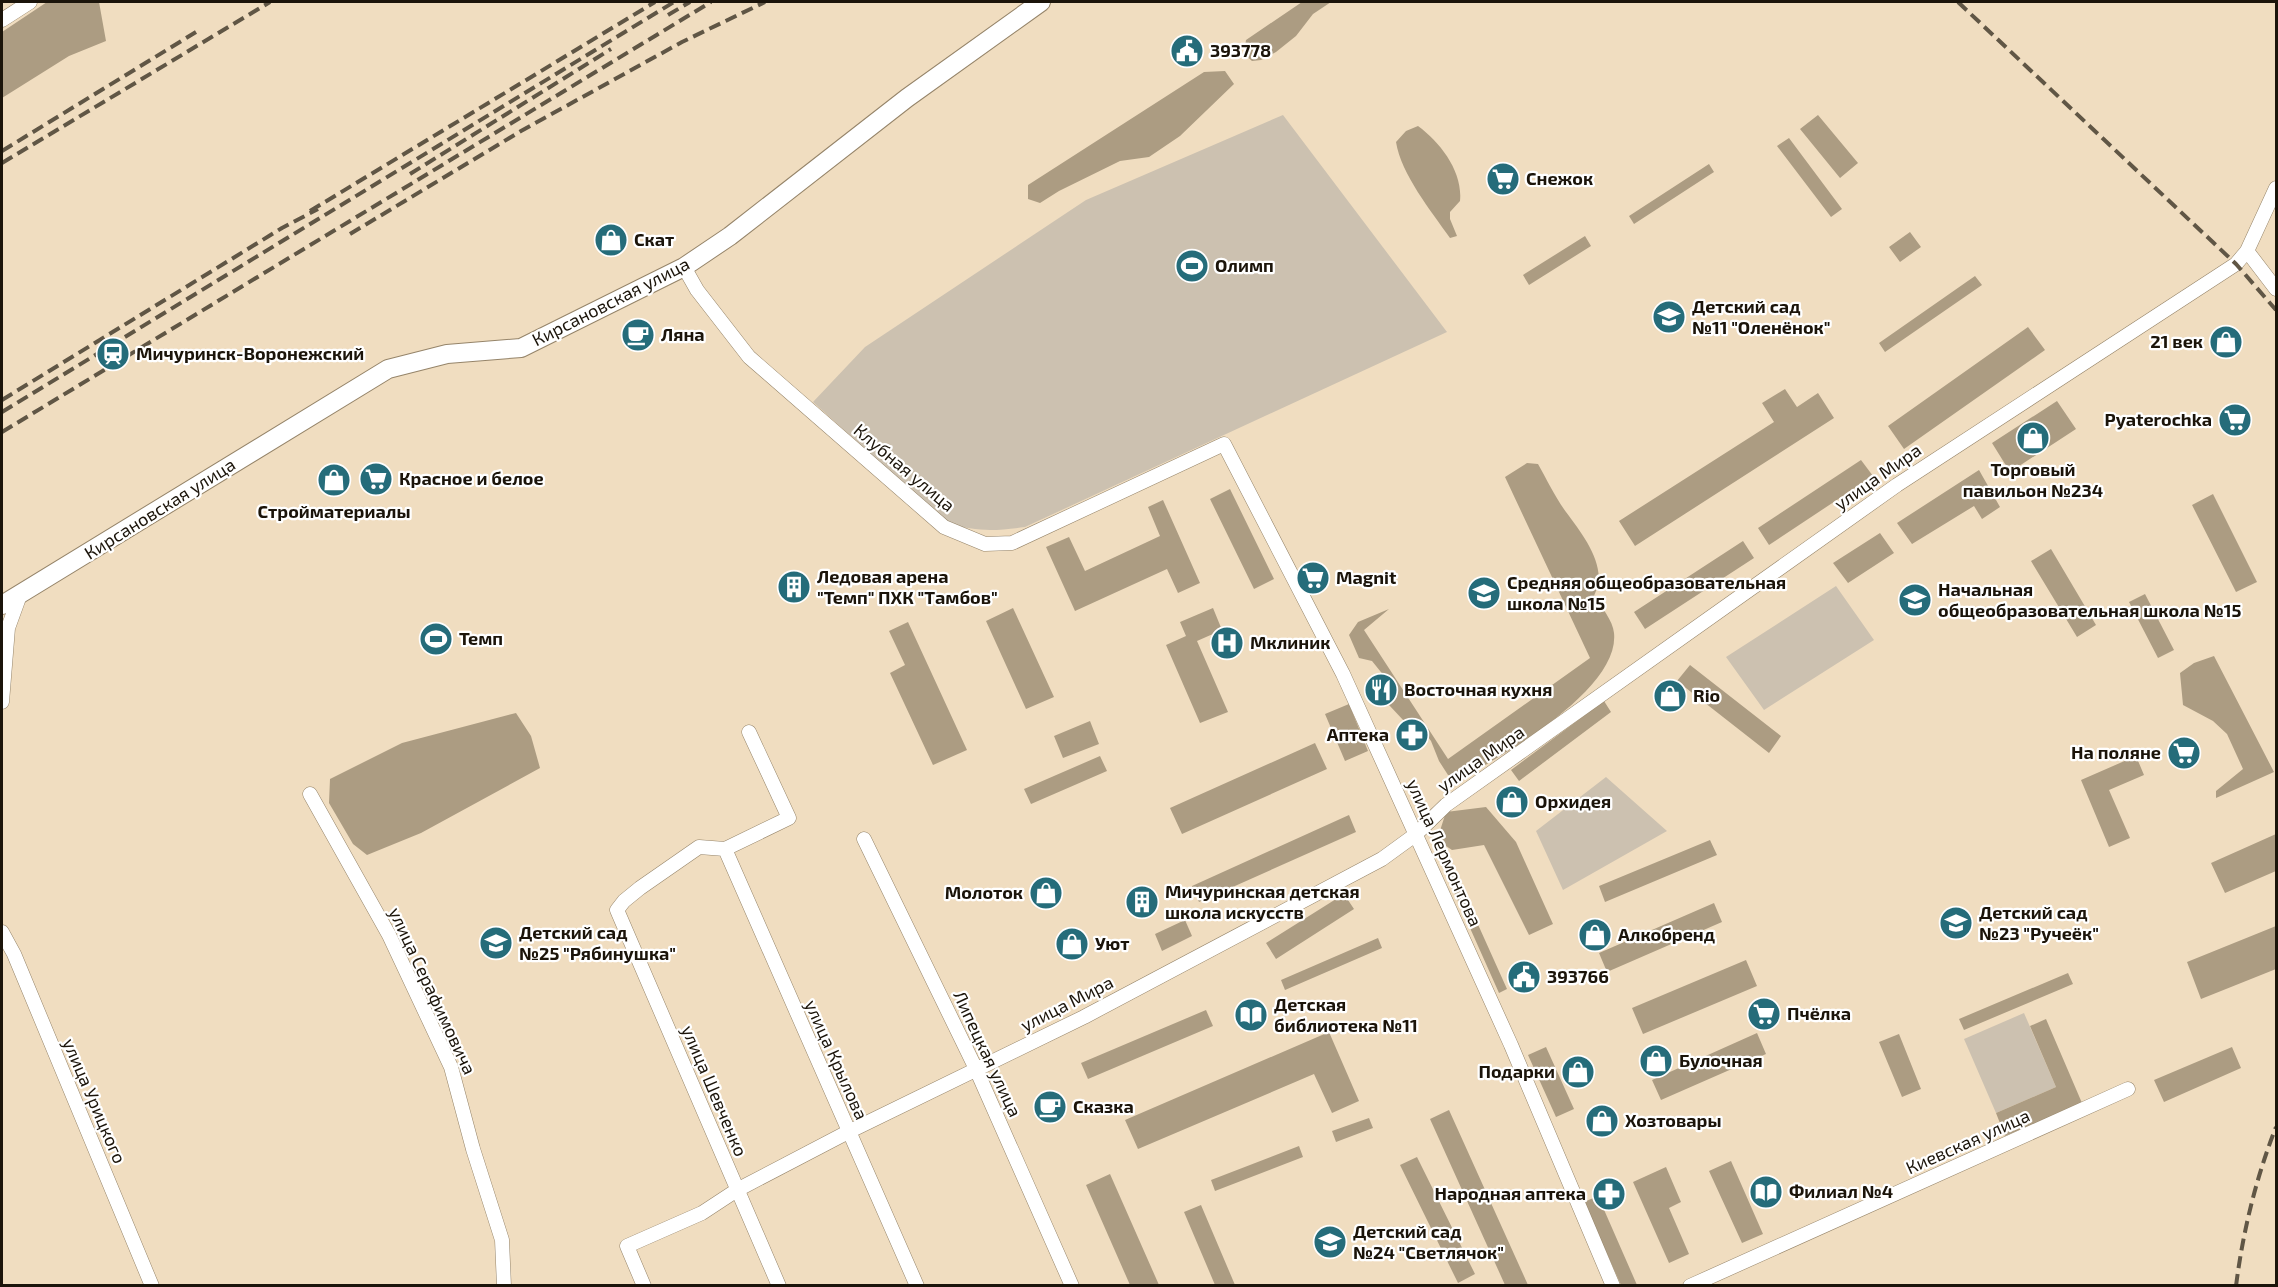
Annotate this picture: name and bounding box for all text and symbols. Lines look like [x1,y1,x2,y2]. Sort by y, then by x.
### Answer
public building icon: 393778 [1169,33,1205,69]
place label: 393778 [1210,39,1271,61]
supermarket icon: Снежок [1485,161,1521,197]
place label: Снежок [1526,167,1593,189]
shop icon: Скат [593,222,629,258]
place label: Скат [634,228,674,250]
sports icon: Олимп [1174,248,1210,284]
street label: Кирсановская улица [528,252,693,350]
place label: Олимп [1215,254,1274,276]
place label: Детский сад №11 "Оленёнок" [1692,295,1830,338]
school or university icon: Детский сад №11 "Оленёнок" [1651,299,1687,335]
cafe icon: Ляна [620,317,656,353]
place label: Ляна [661,323,705,345]
shop icon: 21 век [2208,324,2244,360]
place label: 21 век [2150,330,2203,352]
station icon: Мичуринск-Воронежский [95,336,131,372]
place label: Мичуринск-Воронежский [136,342,364,364]
supermarket icon: Pyaterochka [2217,402,2253,438]
place label: Pyaterochka [2105,408,2212,430]
street label: Клубная улица [850,419,960,516]
shop icon: Торговый павильон №234 [2015,420,2051,456]
street label: улица Мира [1830,438,1925,514]
street label: Кирсановская улица [80,453,239,564]
place label: Торговый павильон №234 [1963,458,2103,501]
supermarket icon: Красное и белое [358,461,394,497]
shop icon: Стройматериалы [316,462,352,498]
place label: Красное и белое [399,467,544,489]
place label: Стройматериалы [258,500,410,522]
supermarket icon: Magnit [1295,560,1331,596]
place label: Ледовая арена "Темп" ПХК "Тамбов" [817,565,998,608]
place label: Magnit [1336,566,1397,588]
building icon: Ледовая арена "Темп" ПХК "Тамбов" [776,569,812,605]
place label: Средняя общеобразовательная школа №15 [1507,571,1786,614]
school or university icon: Средняя общеобразовательная школа №15 [1466,575,1502,611]
place label: Начальная общеобразовательная школа №15 [1938,578,2241,621]
school or university icon: Начальная общеобразовательная школа №15 [1897,582,1933,618]
sports icon: Темп [418,621,454,657]
hospital icon: Мклиник [1209,625,1245,661]
place label: Темп [459,627,503,649]
place label: Мклиник [1250,631,1330,653]
restaurant icon: Восточная кухня [1363,672,1399,708]
place label: Восточная кухня [1404,678,1552,700]
shop icon: Rio [1652,678,1688,714]
place label: Rio [1693,684,1720,706]
pharmacy icon: Аптека [1394,717,1430,753]
street label: улица Мира [1433,720,1528,796]
place label: Аптека [1327,723,1389,745]
supermarket icon: На поляне [2166,735,2202,771]
place label: На поляне [2071,741,2161,763]
street label: улица Лермонтова [1402,775,1487,930]
shop icon: Орхидея [1494,784,1530,820]
place label: Орхидея [1535,790,1611,812]
shop icon: Молоток [1028,875,1064,911]
place label: Мичуринская детская школа искусств [1165,880,1360,923]
place label: Молоток [945,881,1023,903]
building icon: Мичуринская детская школа искусств [1124,884,1160,920]
place label: Детский сад №23 "Ручеёк" [1979,901,2099,944]
street label: улица Серафимовича [385,904,481,1078]
school or university icon: Детский сад №23 "Ручеёк" [1938,905,1974,941]
shop icon: Алкобренд [1577,917,1613,953]
place label: Детский сад №25 "Рябинушка" [519,921,676,964]
place label: Алкобренд [1618,923,1715,945]
school or university icon: Детский сад №25 "Рябинушка" [478,925,514,961]
shop icon: Уют [1054,926,1090,962]
place label: Уют [1095,932,1129,954]
public building icon: 393766 [1506,959,1542,995]
place label: 393766 [1547,965,1609,987]
street label: улица Мира [1017,970,1117,1036]
street label: Липецкая улица [949,987,1027,1120]
place label: Детская библиотека №11 [1274,993,1418,1036]
street label: улица Крылова [801,996,873,1123]
supermarket icon: Пчёлка [1746,996,1782,1032]
library icon: Детская библиотека №11 [1233,997,1269,1033]
place label: Пчёлка [1787,1002,1851,1024]
street label: улица Шевченко [677,1022,752,1159]
street label: улица Урицкого [59,1035,131,1167]
shop icon: Булочная [1638,1043,1674,1079]
place label: Булочная [1679,1049,1763,1071]
shop icon: Подарки [1560,1054,1596,1090]
place label: Подарки [1478,1060,1555,1082]
cafe icon: Сказка [1032,1089,1068,1125]
place label: Сказка [1073,1095,1134,1117]
shop icon: Хозтовары [1584,1103,1620,1139]
street label: Киевская улица [1902,1104,2033,1178]
place label: Хозтовары [1625,1109,1722,1131]
library icon: Филиал №4 [1748,1174,1784,1210]
pharmacy icon: Народная аптека [1591,1176,1627,1212]
place label: Филиал №4 [1789,1180,1893,1202]
place label: Народная аптека [1434,1182,1586,1204]
place label: Детский сад №24 "Светлячок" [1353,1220,1504,1263]
school or university icon: Детский сад №24 "Светлячок" [1312,1224,1348,1260]

